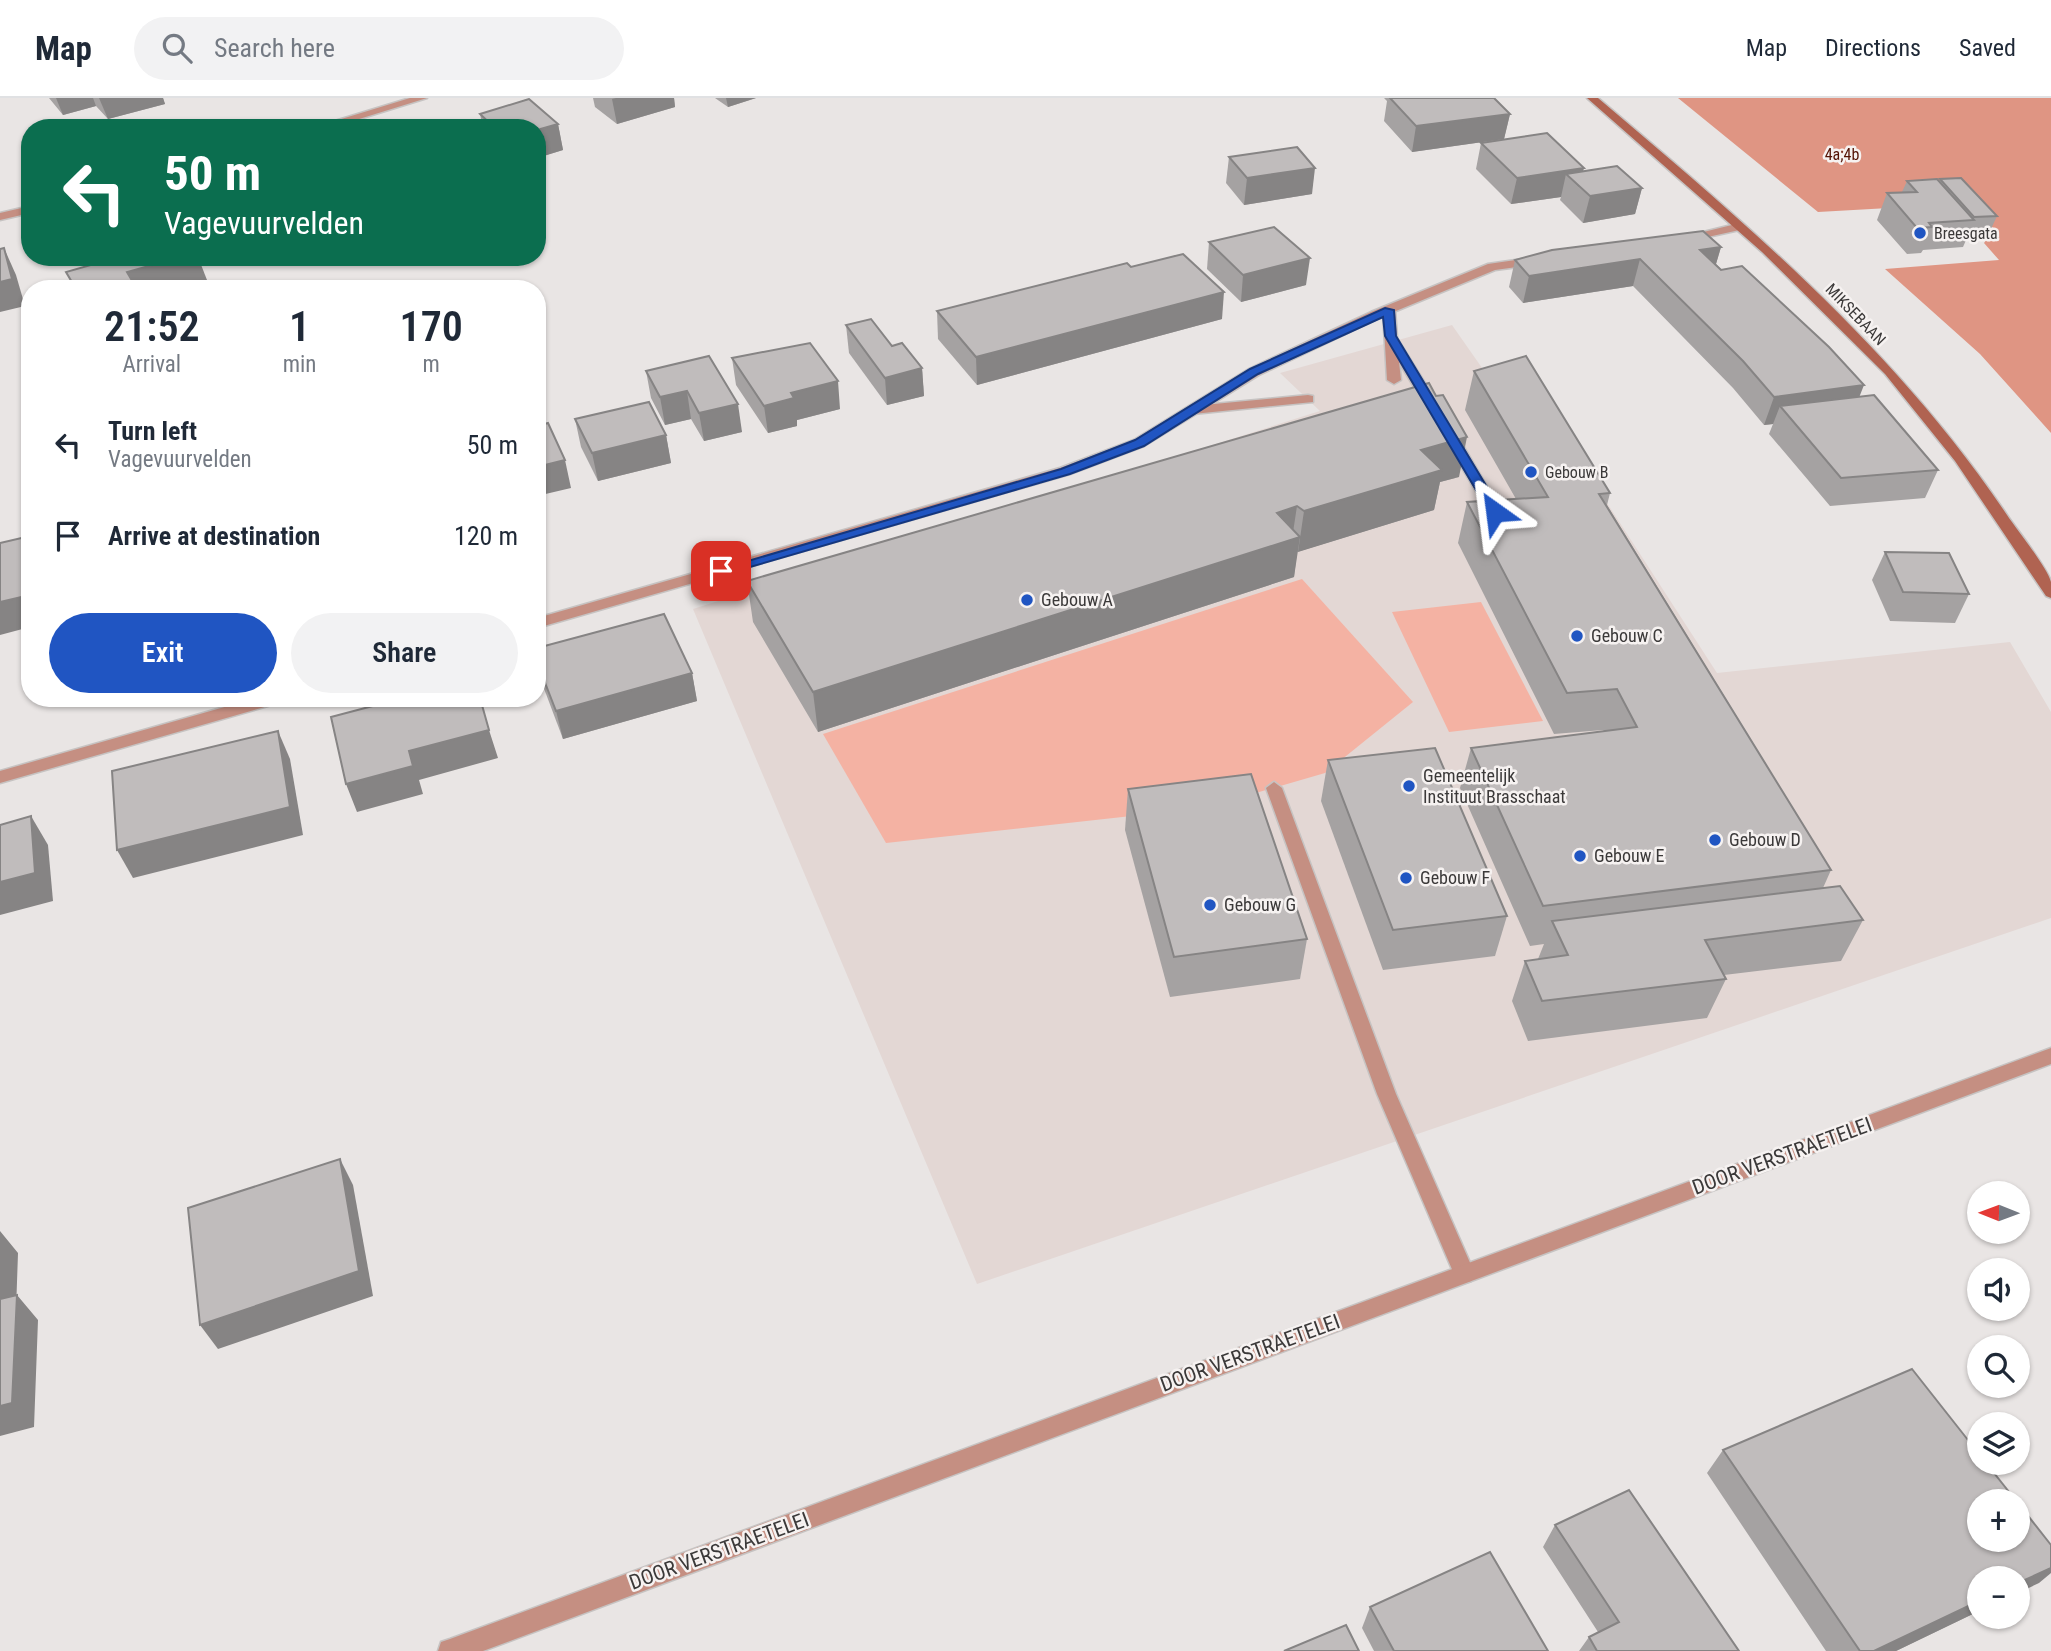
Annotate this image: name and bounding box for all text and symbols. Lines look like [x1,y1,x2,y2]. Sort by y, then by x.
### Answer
search box [134,17,624,80]
text: Map [35,29,92,68]
icon: search [158,29,196,67]
text: Search here [214,33,335,63]
text: Map [1746,34,1787,62]
text: Directions [1825,34,1921,62]
text: Saved [1959,34,2016,62]
text: 50 m [164,145,261,202]
park label: 4a;4b [1825,145,1859,164]
icon: left [49,147,140,238]
text: Vagevuurvelden [164,204,364,242]
place label: Breesgata [1934,224,1998,243]
marker: Breesgata [1912,225,1928,241]
street label: MIKSEBAAN [1822,280,1890,349]
text: 21:52 [104,302,200,351]
text: 1 [289,302,310,351]
text: 170 [400,302,463,351]
text: Arrival [123,351,181,378]
text: min [283,351,316,378]
text: m [423,351,440,378]
text: Turn left [108,416,197,446]
icon: left [49,426,87,464]
text: 50 m [467,430,518,460]
text: Vagevuurvelden [108,446,252,473]
place label: Gebouw B [1545,463,1608,482]
marker: Gebouw B [1523,464,1539,480]
position arrow [1458,475,1532,549]
icon: arrive [49,517,87,555]
text: Arrive at destination [108,521,320,551]
text: 120 m [454,521,518,551]
pin [691,541,751,601]
icon: arrive [702,552,740,590]
place label: Gebouw A [1041,589,1114,610]
marker: Gebouw A [1019,592,1035,608]
button: Exit [49,613,277,693]
button: Share [291,613,518,693]
place label: Gebouw C [1591,625,1663,646]
marker: Gebouw C [1569,628,1585,644]
place label: Gemeentelijk Instituut Brasschaat [1423,765,1566,807]
marker: Gemeentelijk Instituut Brasschaat [1401,778,1417,794]
place label: Gebouw D [1729,829,1801,850]
marker: Gebouw D [1707,832,1723,848]
place label: Gebouw E [1594,845,1665,866]
marker: Gebouw E [1572,848,1588,864]
place label: Gebouw F [1420,867,1491,888]
marker: Gebouw F [1398,870,1414,886]
place label: Gebouw G [1224,894,1296,915]
marker: Gebouw G [1202,897,1218,913]
street label: DOOR VERSTRAETELEI [1689,1112,1875,1200]
north arrow [1967,1181,2030,1244]
map controls [1967,1181,2030,1629]
button: sound [1967,1258,2030,1321]
street label: DOOR VERSTRAETELEI [1157,1309,1343,1397]
button: search [1967,1335,2030,1398]
button: layers [1967,1412,2030,1475]
button: + [1967,1489,2030,1552]
street label: DOOR VERSTRAETELEI [626,1507,812,1595]
button: − [1967,1566,2030,1629]

